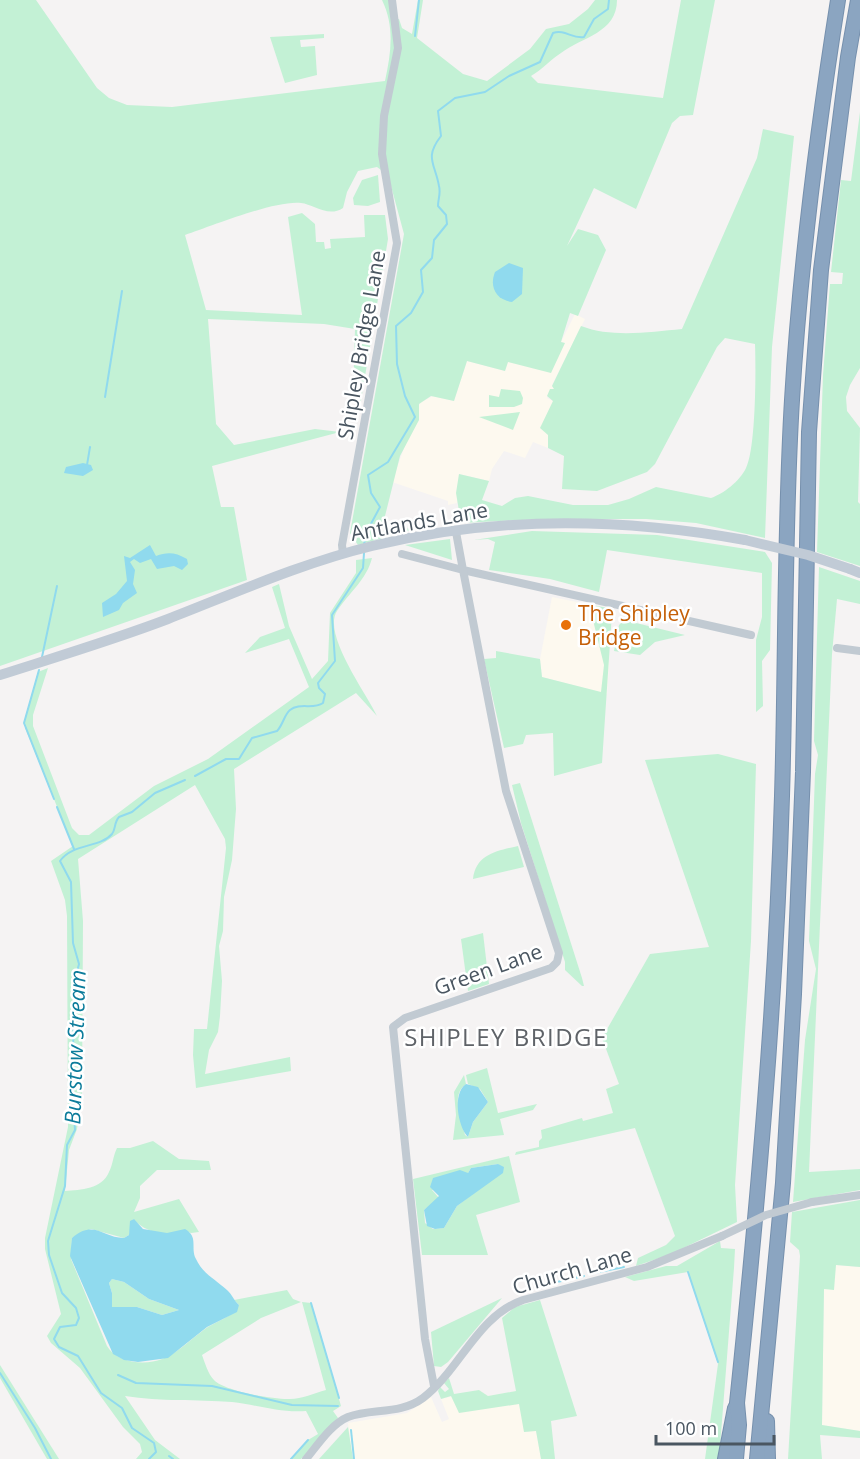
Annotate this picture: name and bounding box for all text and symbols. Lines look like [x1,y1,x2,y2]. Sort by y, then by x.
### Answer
street label: Shipley Bridge Lane [331,248,391,442]
street label: Antlands Lane [348,495,490,547]
place label: The Shipley Bridge [578,599,690,651]
marker: The Shipley Bridge [559,618,573,632]
street label: Green Lane [430,937,546,1001]
water label: Burstow Stream [56,969,92,1125]
district label: SHIPLEY BRIDGE [404,1020,608,1053]
street label: Church Lane [509,1240,635,1300]
scale bar [656,1408,774,1446]
text: 100 m [665,1416,717,1440]

